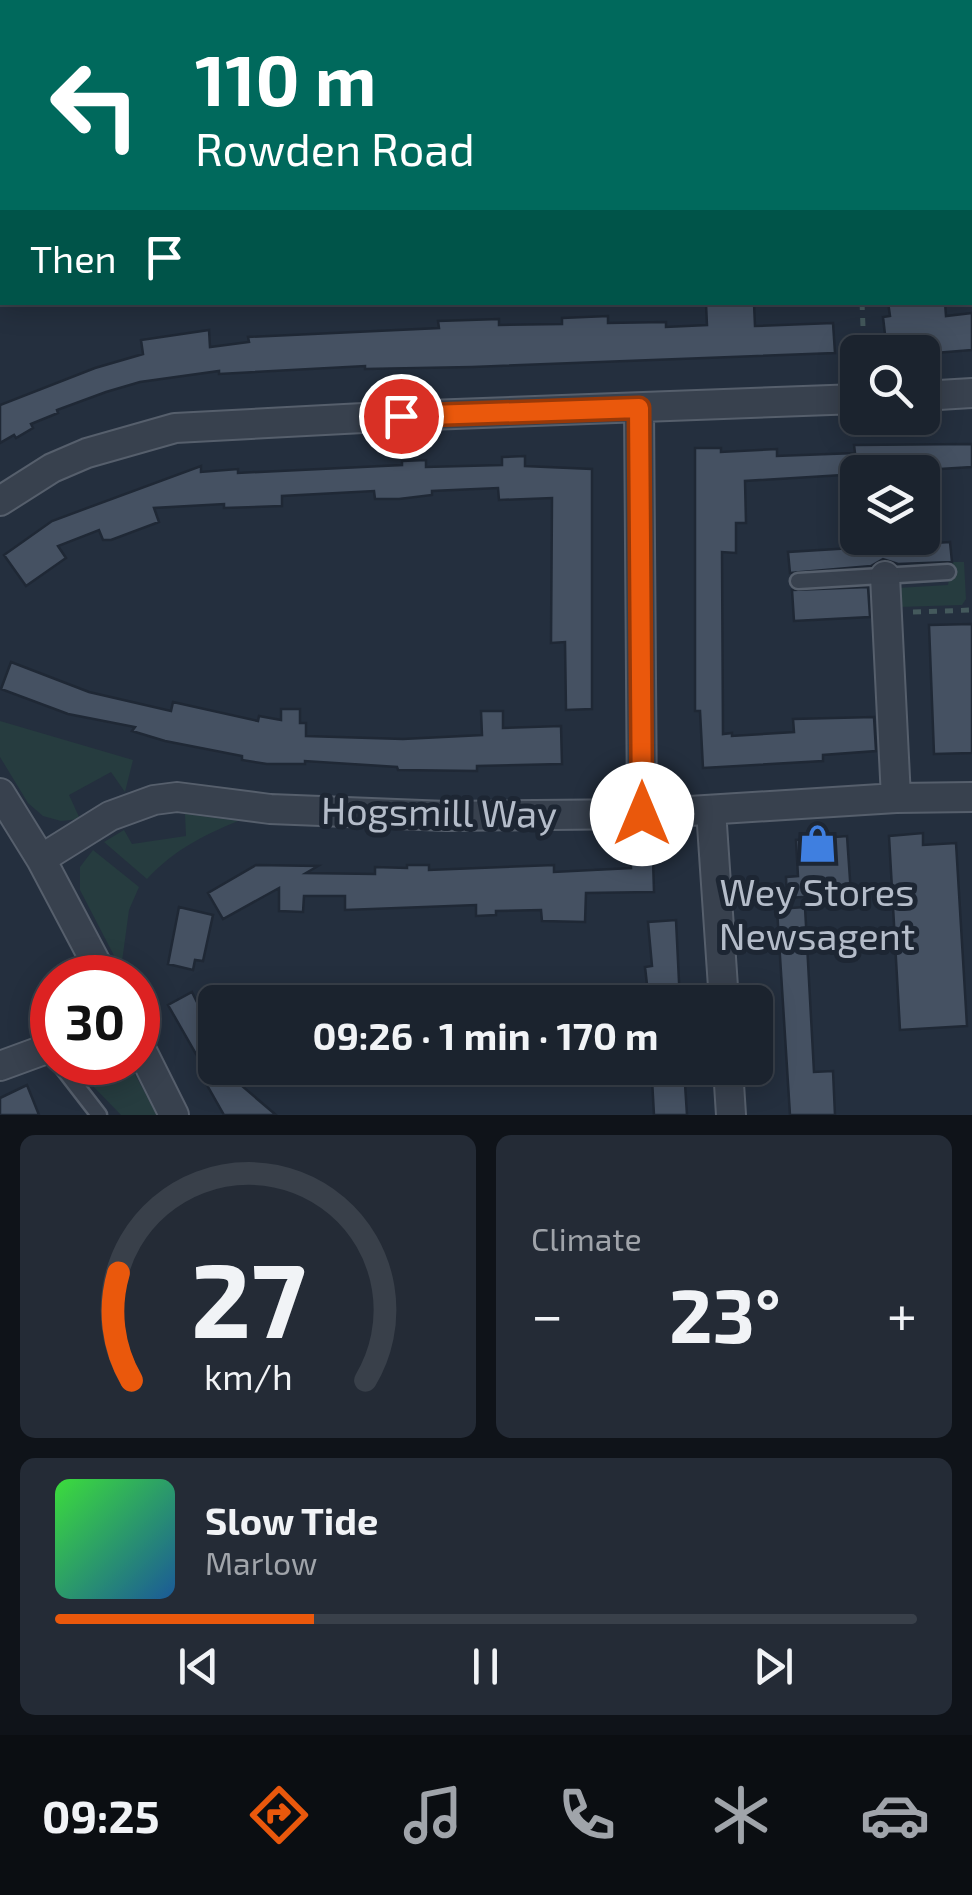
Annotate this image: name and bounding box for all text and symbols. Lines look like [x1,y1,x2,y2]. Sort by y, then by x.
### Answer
text: 110 m [195,36,376,120]
icon: left [30,40,160,170]
text: Rowden Road [195,121,475,175]
icon: arrive [137,230,192,285]
text: Then [30,235,117,281]
map controls [840,335,940,555]
button: search [840,335,940,435]
pin [359,374,444,459]
icon: arrive [374,389,429,444]
button: layers [840,455,940,555]
position arrow [590,762,694,866]
street label: Hogsmill Way [320,786,558,836]
shop icon: Wey Stores Newsagent [796,823,838,865]
place label: Wey Stores Newsagent [719,868,915,958]
speed limit sign: 30 [30,955,160,1085]
text: 09:26 · 1 min · 170 m [312,1012,659,1058]
text: Climate [531,1219,642,1257]
text: 27 [190,1234,306,1359]
text: 23° [669,1268,781,1358]
text: − [531,1280,563,1346]
text: + [887,1280,917,1346]
text: km/h [204,1354,292,1397]
text: Slow Tide [205,1497,378,1543]
text: Marlow [205,1543,317,1581]
icon: previous [171,1639,226,1694]
icon: pause [458,1639,513,1694]
icon: next [746,1639,801,1694]
icon: directions [244,1780,314,1850]
icon: music [398,1780,468,1850]
icon: phone [552,1780,622,1850]
icon: climate [706,1780,776,1850]
icon: car [860,1780,930,1850]
text: 09:25 [42,1788,160,1842]

